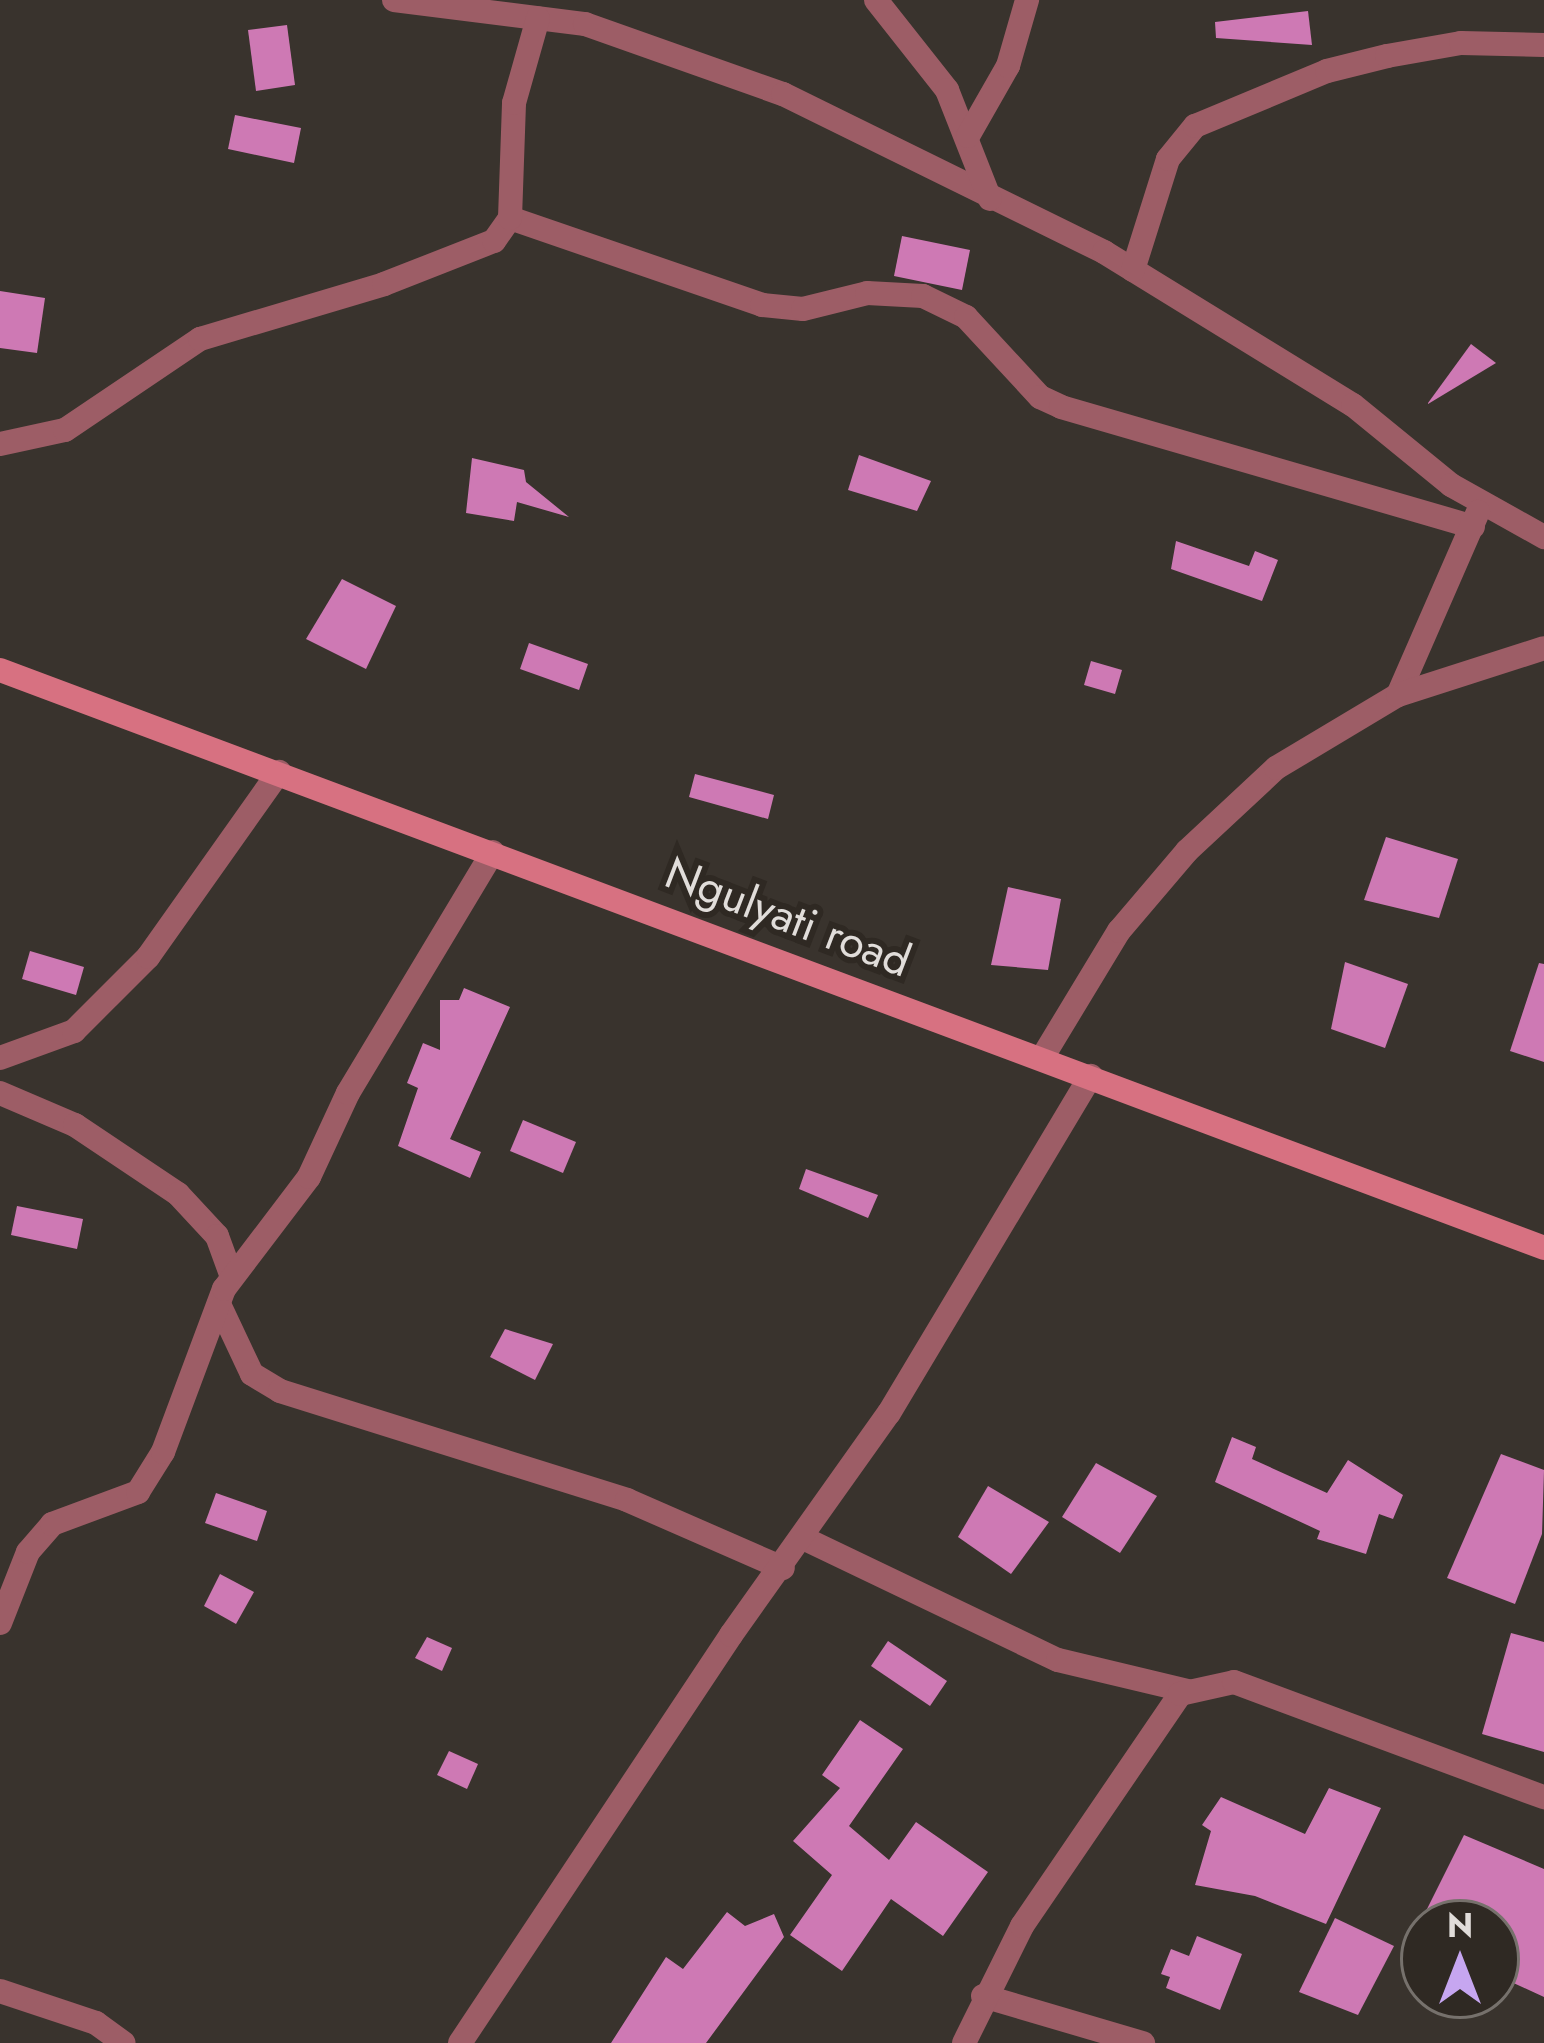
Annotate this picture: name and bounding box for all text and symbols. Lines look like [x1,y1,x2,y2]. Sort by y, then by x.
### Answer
street label: Ngulyati road [658,845,918,989]
north arrow [1400,1899,1520,2019]
text: N [1447,1902,1473,1949]

